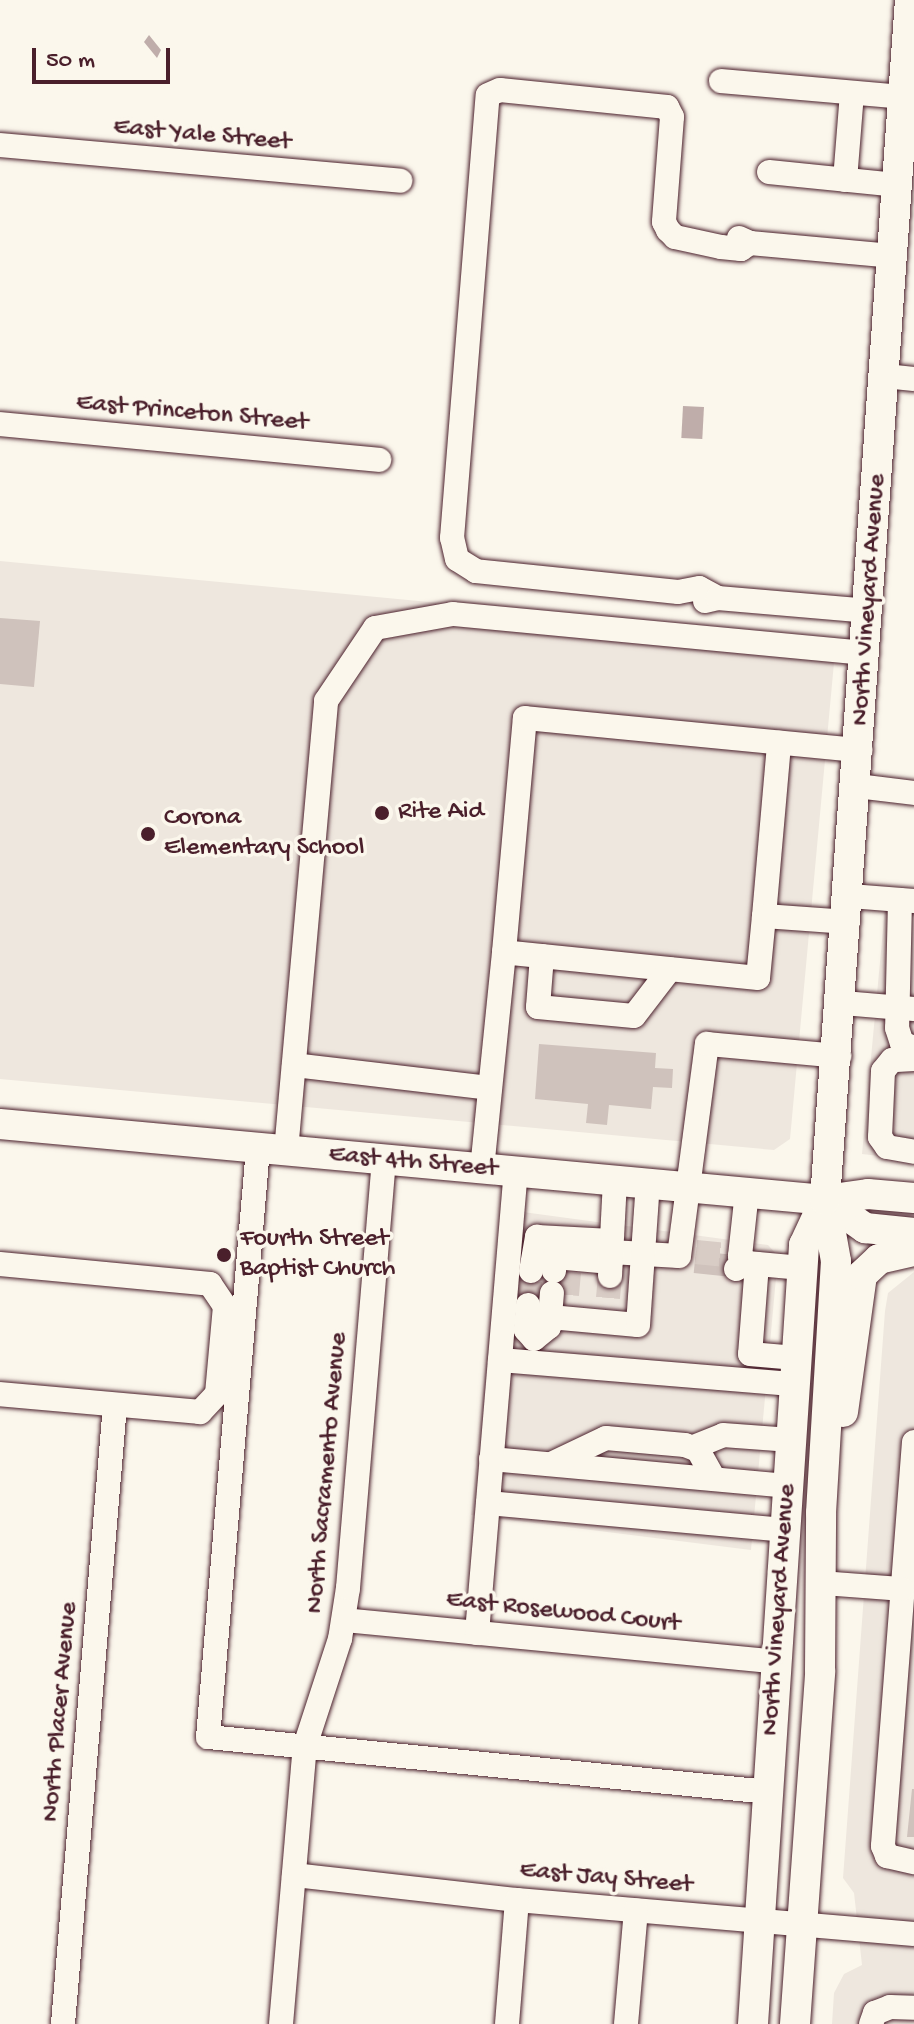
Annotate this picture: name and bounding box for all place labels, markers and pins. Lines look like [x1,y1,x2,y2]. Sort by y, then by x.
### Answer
place label: Rite Aid [398,797,484,829]
place label: Corona Elementary School [164,803,364,864]
marker: Rite Aid [373,804,391,822]
marker: Corona Elementary School [139,825,157,843]
place label: Fourth Street Baptist Church [240,1224,395,1286]
marker: Fourth Street Baptist Church [215,1246,233,1264]

